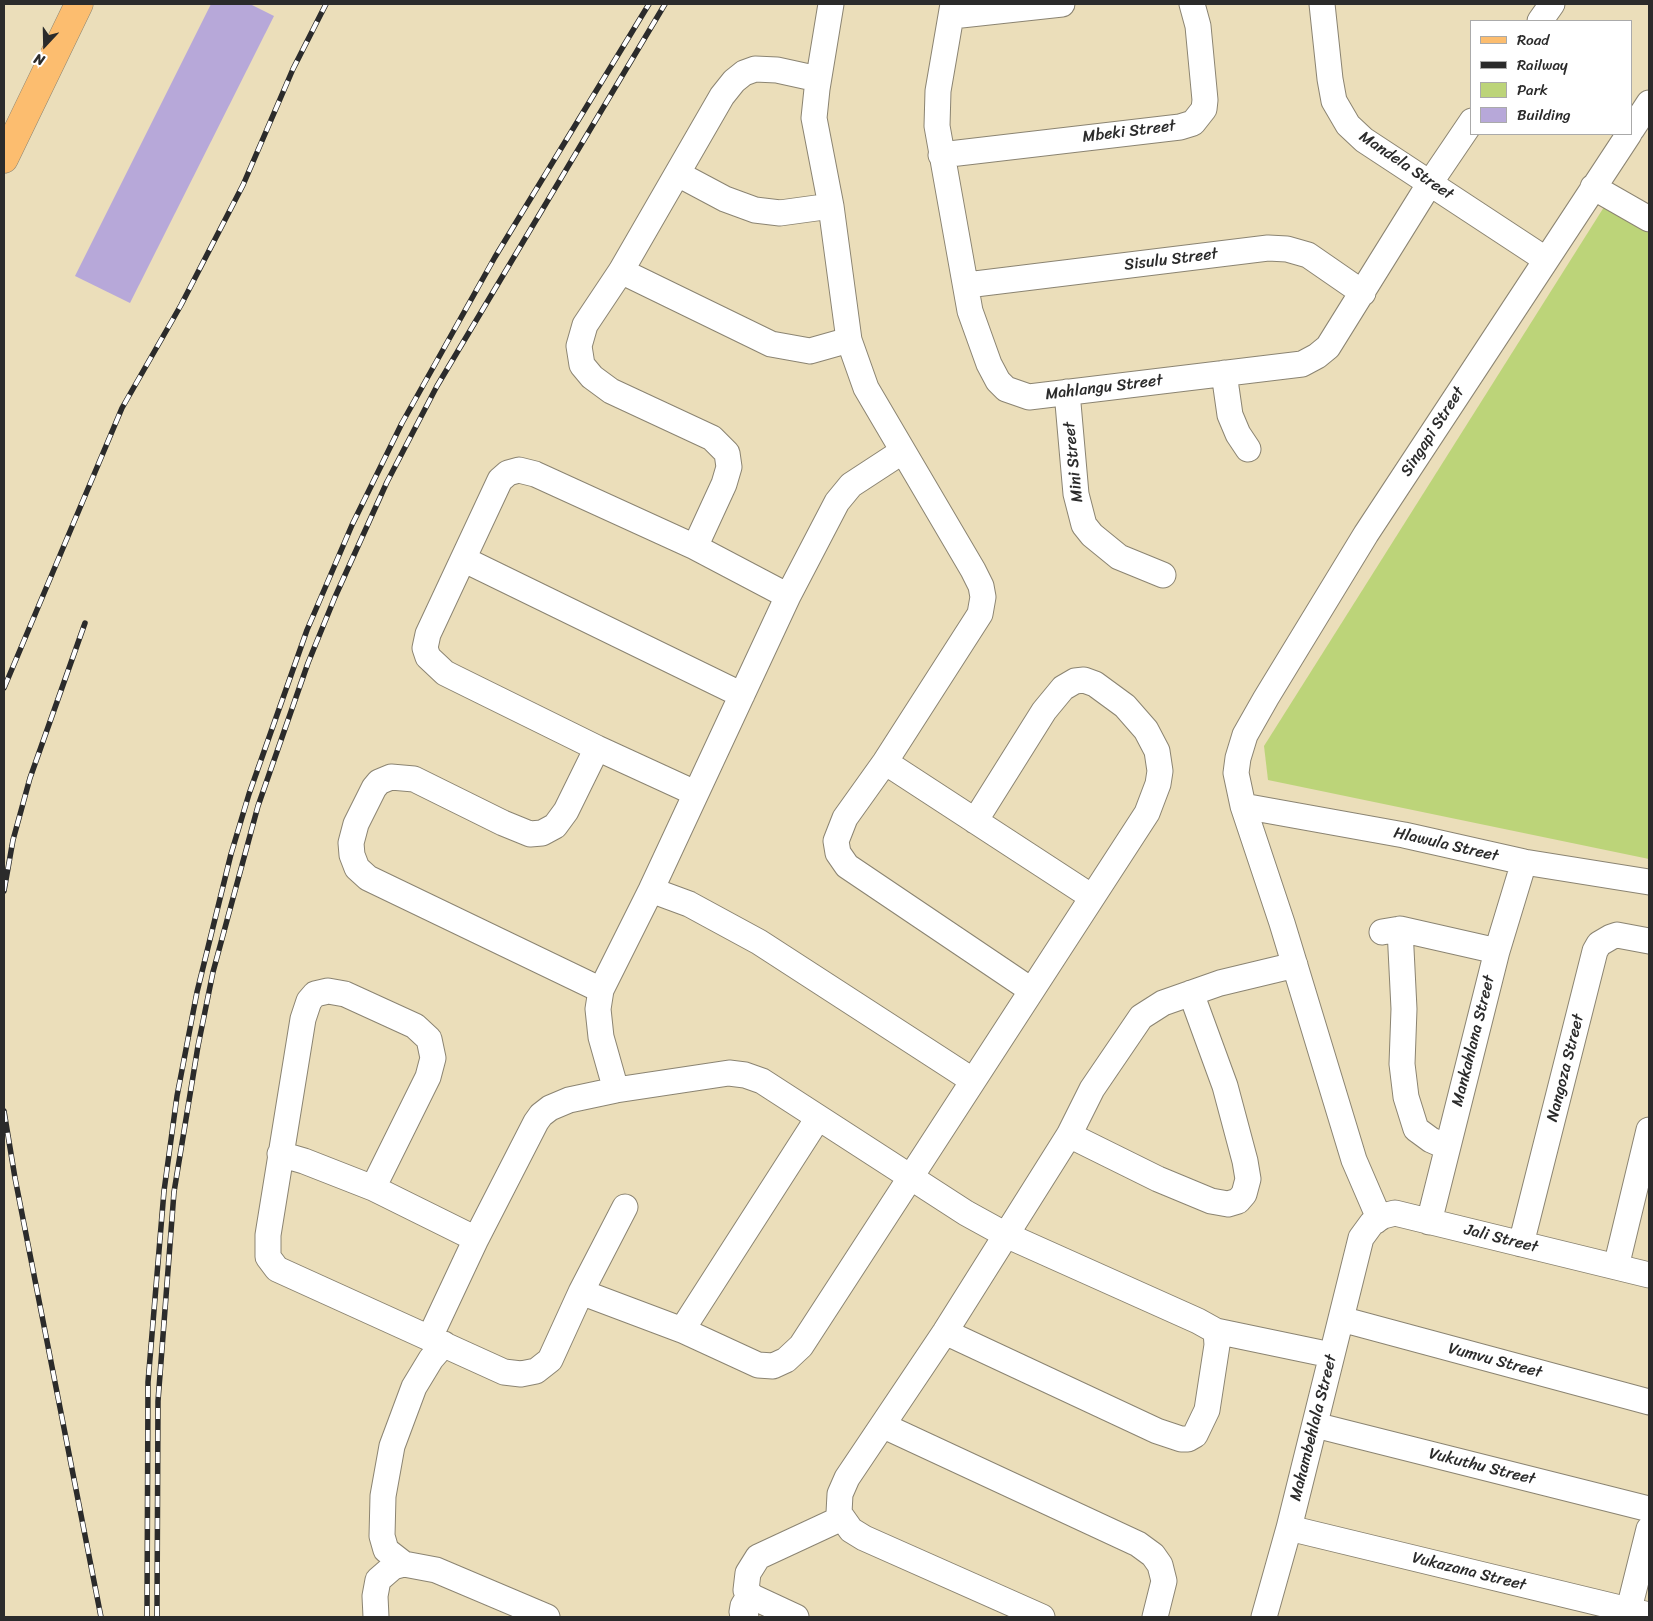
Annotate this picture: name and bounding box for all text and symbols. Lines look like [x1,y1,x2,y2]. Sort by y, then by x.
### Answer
north arrow [20,20,70,70]
legend [1470,20,1633,135]
text: Road [1517,27,1549,53]
text: N [30,46,48,73]
text: Railway [1517,52,1568,78]
text: Park [1517,77,1548,103]
text: Building [1517,102,1571,128]
street label: Mbeki Street [1081,117,1177,147]
street label: Mandela Street [1355,127,1457,205]
street label: Sisulu Street [1123,245,1219,275]
street label: Mahlangu Street [1044,371,1164,405]
street label: Singapi Street [1397,384,1469,480]
street label: Mini Street [1060,421,1088,503]
street label: Hlawula Street [1392,824,1500,866]
street label: Mankahlana Street [1448,973,1500,1109]
street label: Nangoza Street [1543,1012,1589,1124]
street label: Jali Street [1462,1221,1540,1257]
street label: Vumvu Street [1446,1339,1544,1383]
street label: Mahambehlala Street [1287,1353,1341,1503]
street label: Vukuthu Street [1427,1445,1537,1489]
street label: Vukazana Street [1410,1549,1528,1595]

